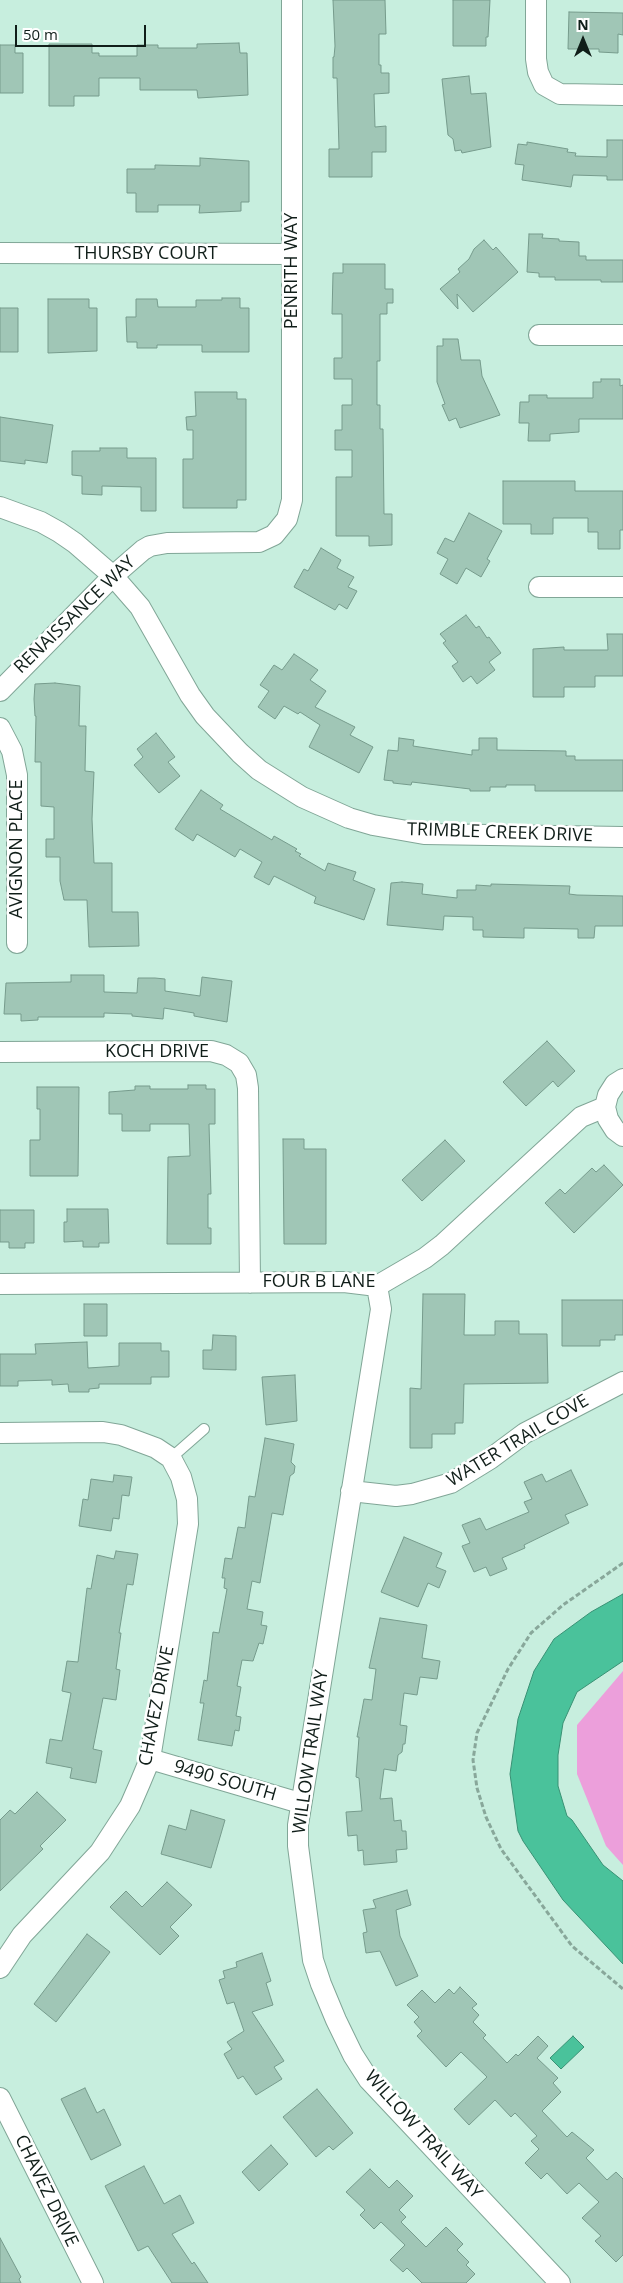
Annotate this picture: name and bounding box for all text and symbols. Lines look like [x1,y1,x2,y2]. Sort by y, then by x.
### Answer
scale bar [18,15,149,47]
north arrow [558,15,608,65]
text: N [577,15,589,34]
text: 50 m [23,24,58,44]
street label: PENRITH WAY [281,213,303,329]
street label: THURSBY COURT [74,243,218,265]
street label: RENAISSANCE WAY [10,552,140,678]
street label: AVIGNON PLACE [6,780,28,918]
street label: TRIMBLE CREEK DRIVE [407,819,593,847]
street label: KOCH DRIVE [105,1041,209,1063]
street label: FOUR B LANE [263,1271,375,1293]
street label: WATER TRAIL COVE [443,1390,593,1492]
street label: CHAVEZ DRIVE [135,1644,179,1768]
street label: WILLOW TRAIL WAY [289,1669,333,1835]
street label: 9490 SOUTH [171,1756,279,1806]
street label: WILLOW TRAIL WAY [360,2066,486,2204]
street label: CHAVEZ DRIVE [10,2132,82,2250]

